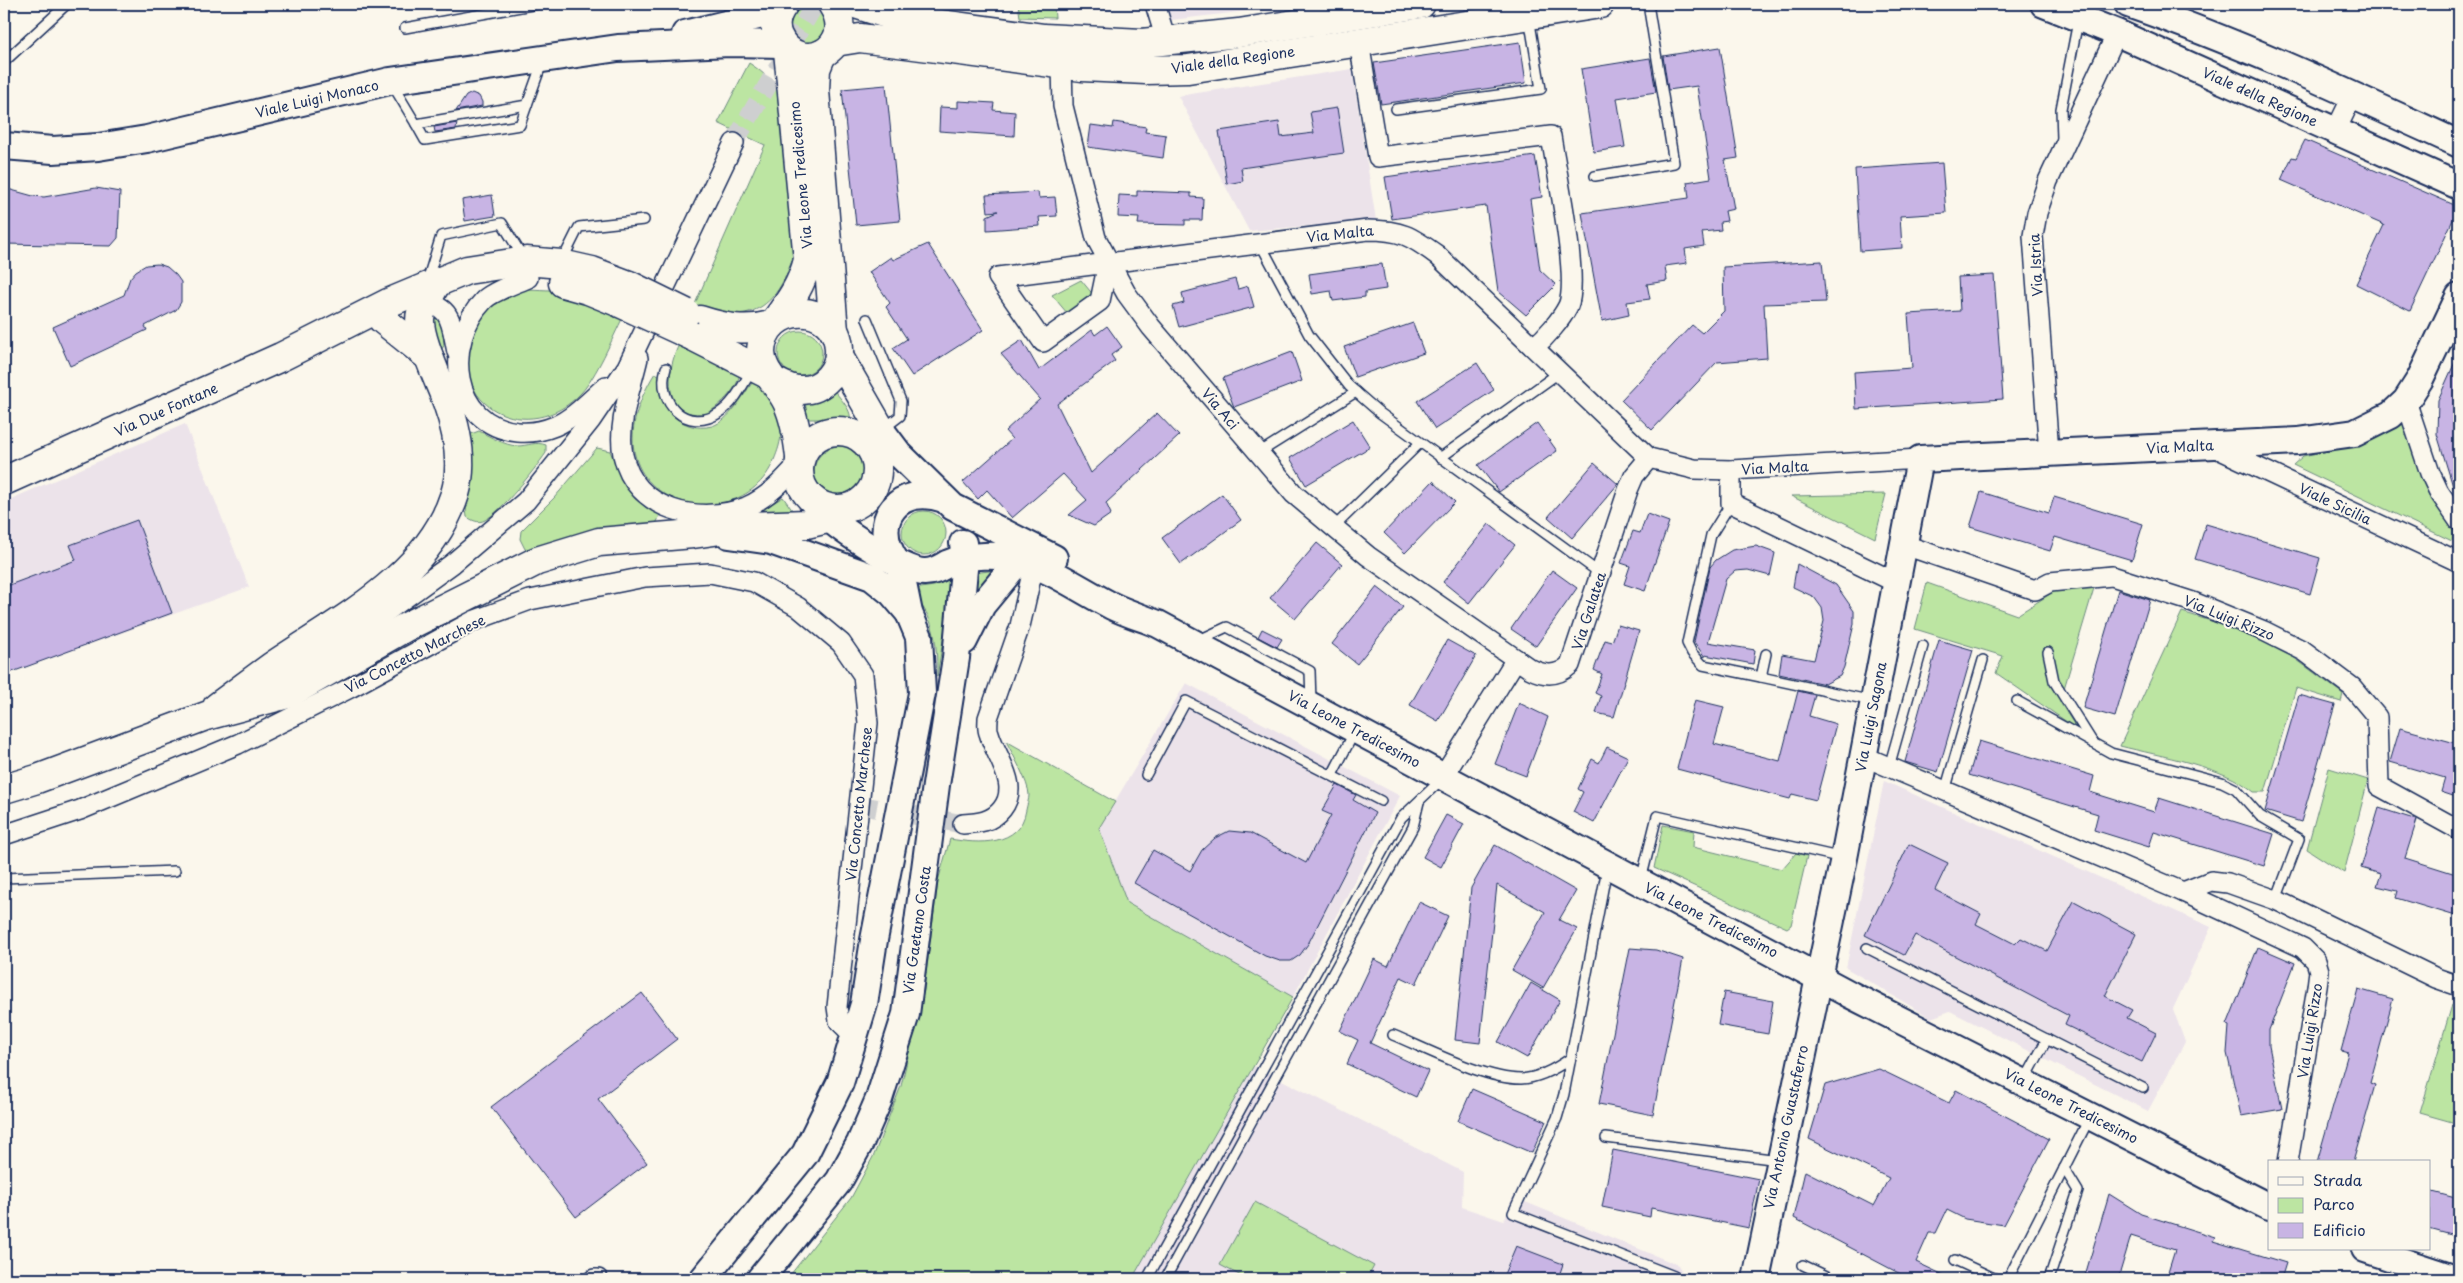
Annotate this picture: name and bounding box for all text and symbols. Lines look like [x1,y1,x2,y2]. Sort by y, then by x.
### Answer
street label: Viale della Regione [1170,40,1296,79]
street label: Viale della Regione [2199,62,2322,132]
street label: Viale Luigi Monaco [253,74,381,123]
street label: Via Leone Tredicesimo [784,100,817,250]
street label: Via Malta [1305,220,1375,247]
street label: Via Istria [2023,233,2048,297]
street label: Via Due Fontane [111,377,221,442]
street label: Via Aci [1197,383,1244,434]
street label: Via Malta [2146,434,2215,459]
street label: Via Malta [1741,455,1810,480]
street label: Viale Sicilia [2295,477,2376,530]
street label: Via Galatea [1566,568,1611,653]
street label: Via Luigi Rizzo [2181,590,2278,645]
street label: Via Concetto Marchese [341,609,489,698]
street label: Via Luigi Sagona [1849,660,1892,774]
street label: Via Leone Tredicesimo [1284,685,1425,773]
street label: Via Concetto Marchese [840,725,877,882]
street label: Via Gaetano Costa [897,864,936,996]
street label: Via Leone Tredicesimo [1641,877,1782,963]
street label: Via Luigi Rizzo [2292,982,2327,1080]
street label: Via Antonio Guastaferro [1758,1043,1813,1211]
street label: Via Leone Tredicesimo [2001,1063,2142,1149]
legend [2268,1160,2430,1250]
text: Strada [2313,1168,2363,1191]
text: Parco [2313,1192,2355,1215]
text: Edificio [2313,1218,2366,1241]

